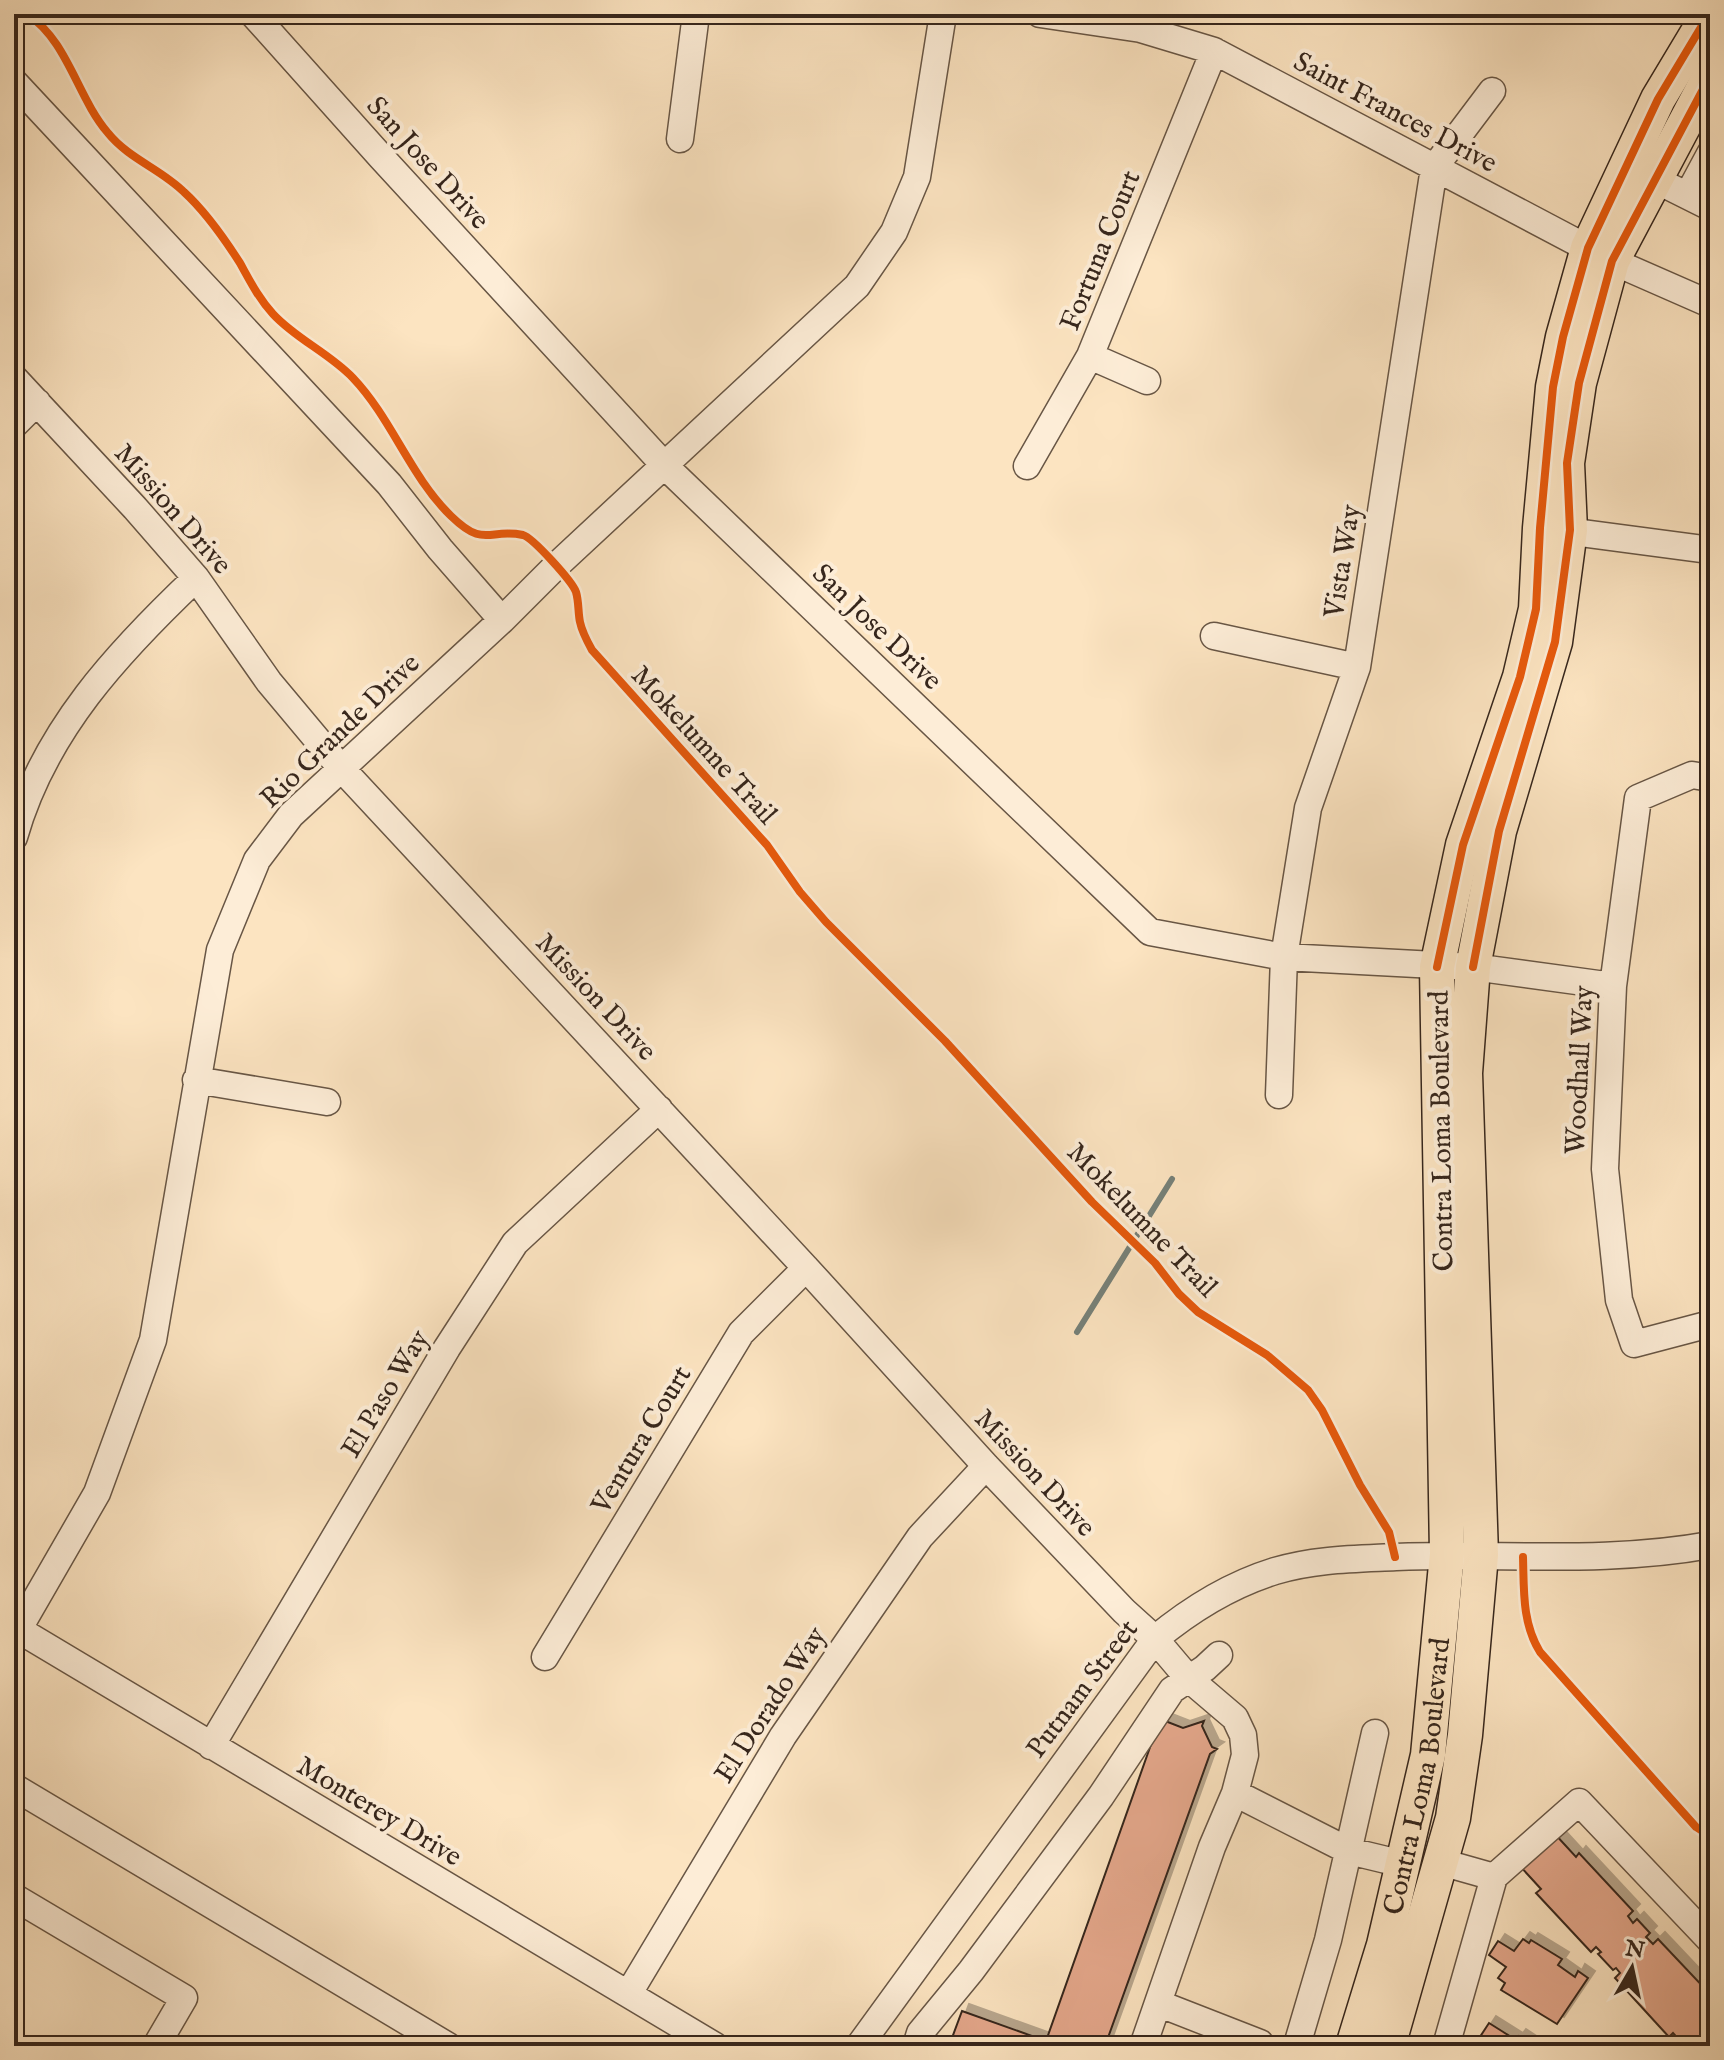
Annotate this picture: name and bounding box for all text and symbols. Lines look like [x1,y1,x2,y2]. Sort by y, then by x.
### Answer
street label: Saint Frances Drive [1287,45,1503,182]
street label: San Jose Drive [358,90,496,238]
street label: Fortuna Court [1053,165,1149,336]
street label: Mission Drive [106,437,239,582]
street label: Vista Way [1317,502,1370,621]
street label: San Jose Drive [804,557,949,699]
street label: Rio Grande Drive [254,647,428,817]
street label: Mokelumne Trail [623,659,784,833]
street label: Mission Drive [527,926,663,1069]
street label: Woodhall Way [1559,984,1602,1156]
street label: Contra Loma Boulevard [1423,990,1462,1272]
street label: Mokelumne Trail [1058,1136,1224,1306]
street label: El Paso Way [334,1324,438,1465]
street label: Ventura Court [584,1360,700,1522]
street label: Mission Drive [966,1402,1102,1545]
street label: Putnam Street [1019,1613,1147,1766]
street label: El Dorado Way [707,1620,835,1790]
street label: Contra Loma Boulevard [1377,1636,1459,1919]
street label: Monterey Drive [290,1749,468,1875]
north arrow [1592,1928,1672,2008]
text: N [1622,1935,1646,1966]

